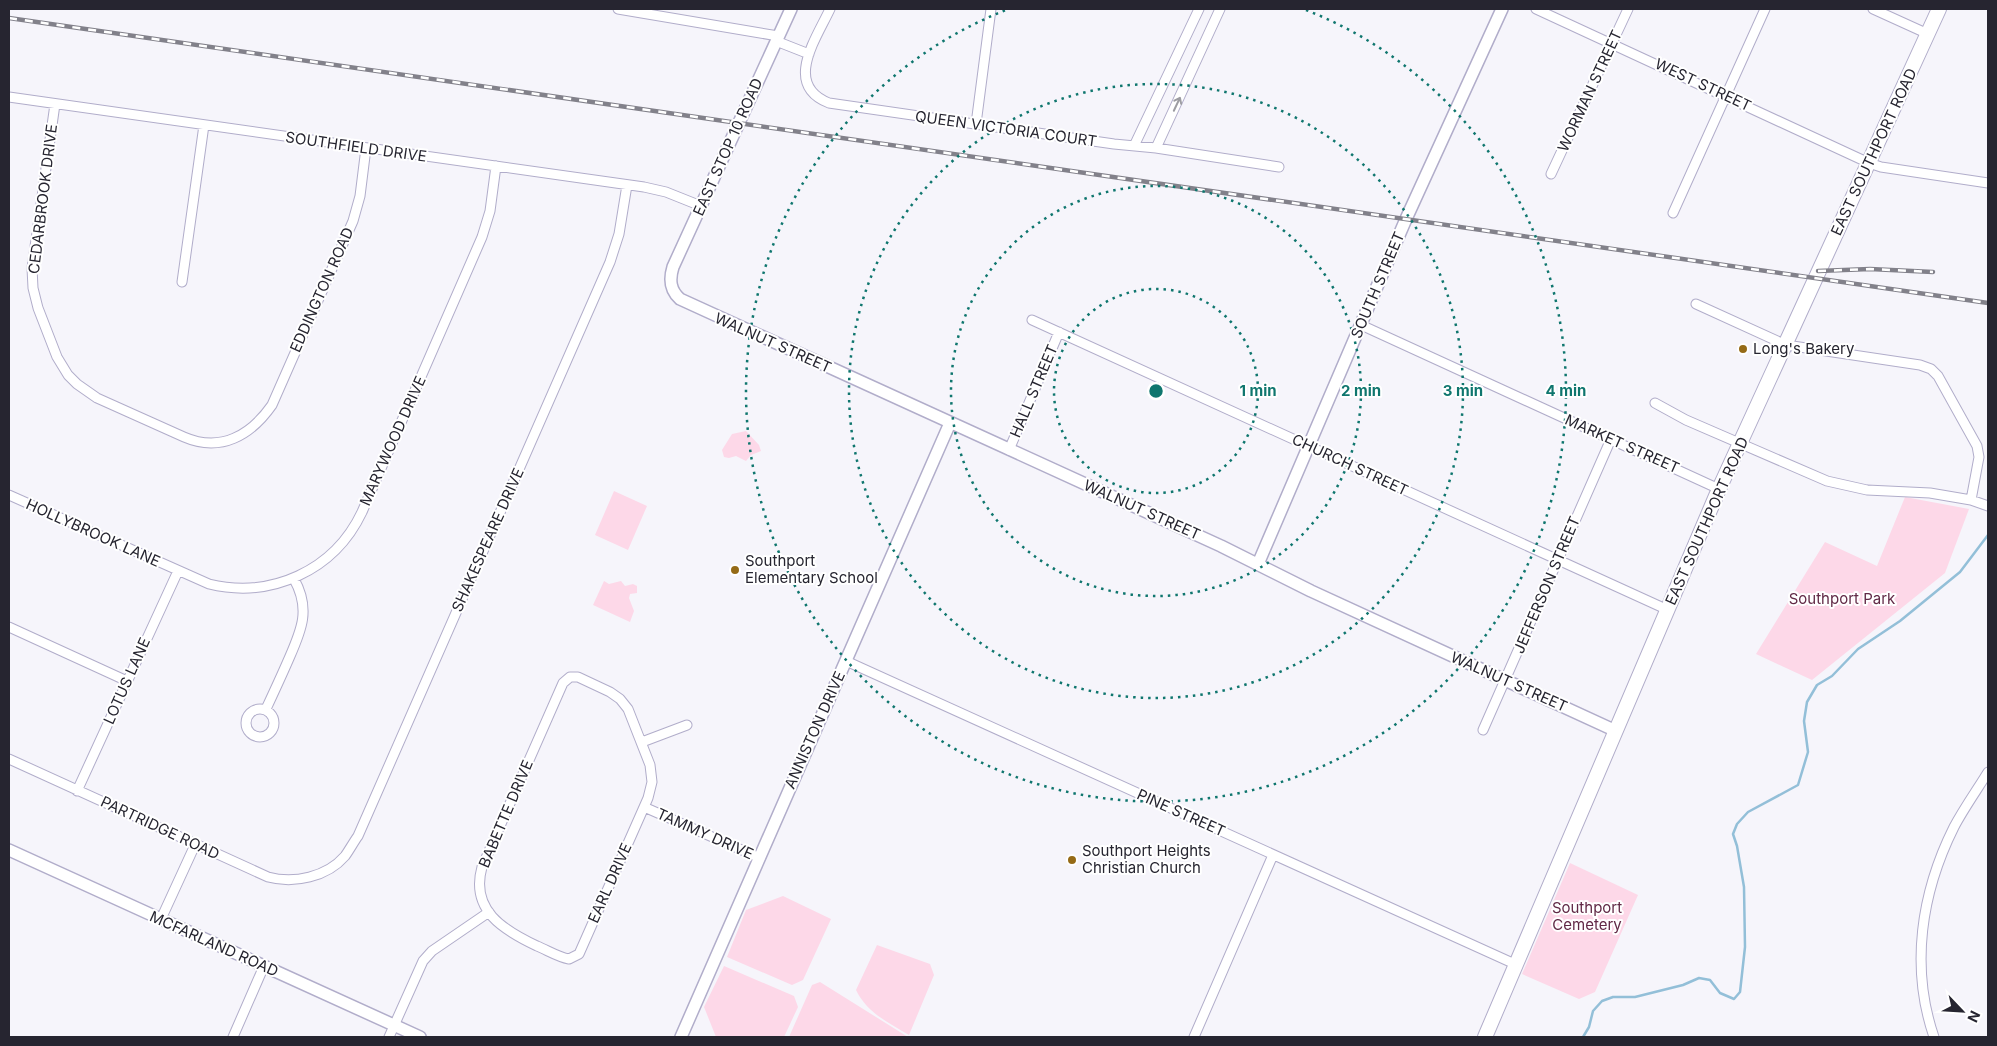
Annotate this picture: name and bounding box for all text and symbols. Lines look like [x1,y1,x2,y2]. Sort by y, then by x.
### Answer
street label: WORMAN STREET [1553,27,1626,155]
street label: WEST STREET [1652,54,1754,115]
street label: EAST SOUTHPORT ROAD [1826,65,1921,238]
street label: EAST STOP 10 ROAD [689,75,766,219]
one-way arrow [1172,97,1182,112]
street label: QUEEN VICTORIA COURT [914,106,1098,151]
street label: CEDARBROOK DRIVE [24,123,61,275]
street label: SOUTHFIELD DRIVE [284,127,428,166]
street label: EDDINGTON ROAD [285,224,358,355]
street label: SOUTH STREET [1347,229,1409,341]
street label: WALNUT STREET [712,308,835,377]
place label: Long's Bakery [1753,339,1855,358]
street label: HALL STREET [1005,341,1062,440]
marker: Long's Bakery [1737,343,1749,355]
street label: MARYWOOD DRIVE [355,373,430,509]
text: 1 min [1239,381,1277,400]
text: 2 min [1341,381,1381,400]
text: 3 min [1443,381,1483,400]
text: 4 min [1546,381,1586,400]
centre of rings [1147,382,1165,400]
street label: MARKET STREET [1562,410,1682,477]
street label: CHURCH STREET [1289,429,1411,500]
street label: EAST SOUTHPORT ROAD [1661,434,1752,608]
street label: SHAKESPEARE DRIVE [447,465,528,615]
street label: WALNUT STREET [1081,475,1204,544]
street label: HOLLYBROOK LANE [23,494,163,571]
street label: JEFFERSON STREET [1509,513,1584,656]
place label: Southport Elementary School [745,551,878,587]
marker: Southport Elementary School [729,564,741,576]
park label: Southport Park [1789,589,1896,608]
street label: LOTUS LANE [99,634,154,727]
street label: WALNUT STREET [1448,647,1571,716]
street label: ANNISTON DRIVE [780,668,849,792]
street label: BABETTE DRIVE [474,757,537,871]
street label: PINE STREET [1134,785,1228,841]
street label: PARTRIDGE ROAD [98,792,223,863]
street label: TAMMY DRIVE [654,804,757,863]
street label: EARL DRIVE [583,840,636,926]
place label: Southport Heights Christian Church [1082,841,1211,877]
marker: Southport Heights Christian Church [1066,854,1078,866]
park label: Southport Cemetery [1552,898,1622,934]
street label: MCFARLAND ROAD [147,907,282,980]
north arrow [1937,986,1987,1036]
text: N [1964,1008,1984,1025]

